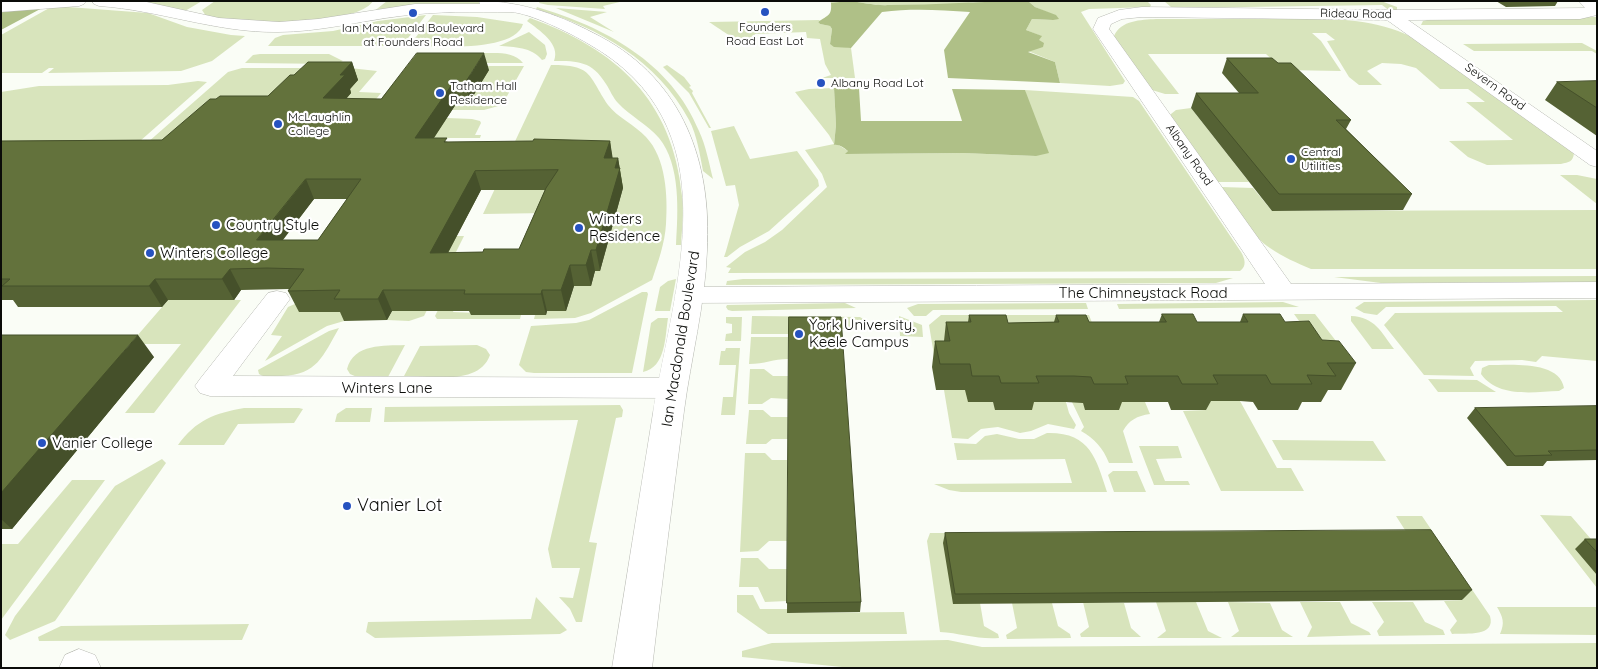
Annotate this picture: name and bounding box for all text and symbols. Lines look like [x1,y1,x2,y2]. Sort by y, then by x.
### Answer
marker: Founders Road East Lot [759,6,771,18]
street label: Rideau Road [1320,6,1392,22]
marker: Ian Macdonald Boulevard at Founders Road [407,7,419,19]
place label: Founders Road East Lot [726,20,804,48]
place label: Ian Macdonald Boulevard at Founders Road [342,21,484,49]
street label: Severn Road [1462,60,1528,114]
place label: Albany Road Lot [831,76,924,90]
marker: Albany Road Lot [815,77,827,89]
place label: Tatham Hall Residence [450,79,517,107]
marker: Tatham Hall Residence [434,87,446,99]
place label: McLaughlin College [288,110,351,138]
marker: McLaughlin College [272,118,284,130]
street label: Albany Road [1163,121,1215,189]
place label: Central Utilities [1301,145,1341,173]
marker: Central Utilities [1285,153,1297,165]
place label: Winters Residence [589,210,660,245]
place label: Country Style [226,216,319,234]
marker: Country Style [210,219,222,231]
marker: Winters Residence [573,222,585,234]
place label: Winters College [160,244,268,262]
marker: Winters College [144,247,156,259]
street label: Ian Macdonald Boulevard [658,250,704,428]
street label: The Chimneystack Road [1058,284,1228,302]
place label: York University, Keele Campus [809,316,915,351]
marker: York University, Keele Campus [793,328,805,340]
street label: Winters Lane [342,379,432,397]
place label: Vanier College [52,434,153,452]
marker: Vanier College [36,437,48,449]
place label: Vanier Lot [357,495,442,517]
marker: Vanier Lot [341,500,353,512]

